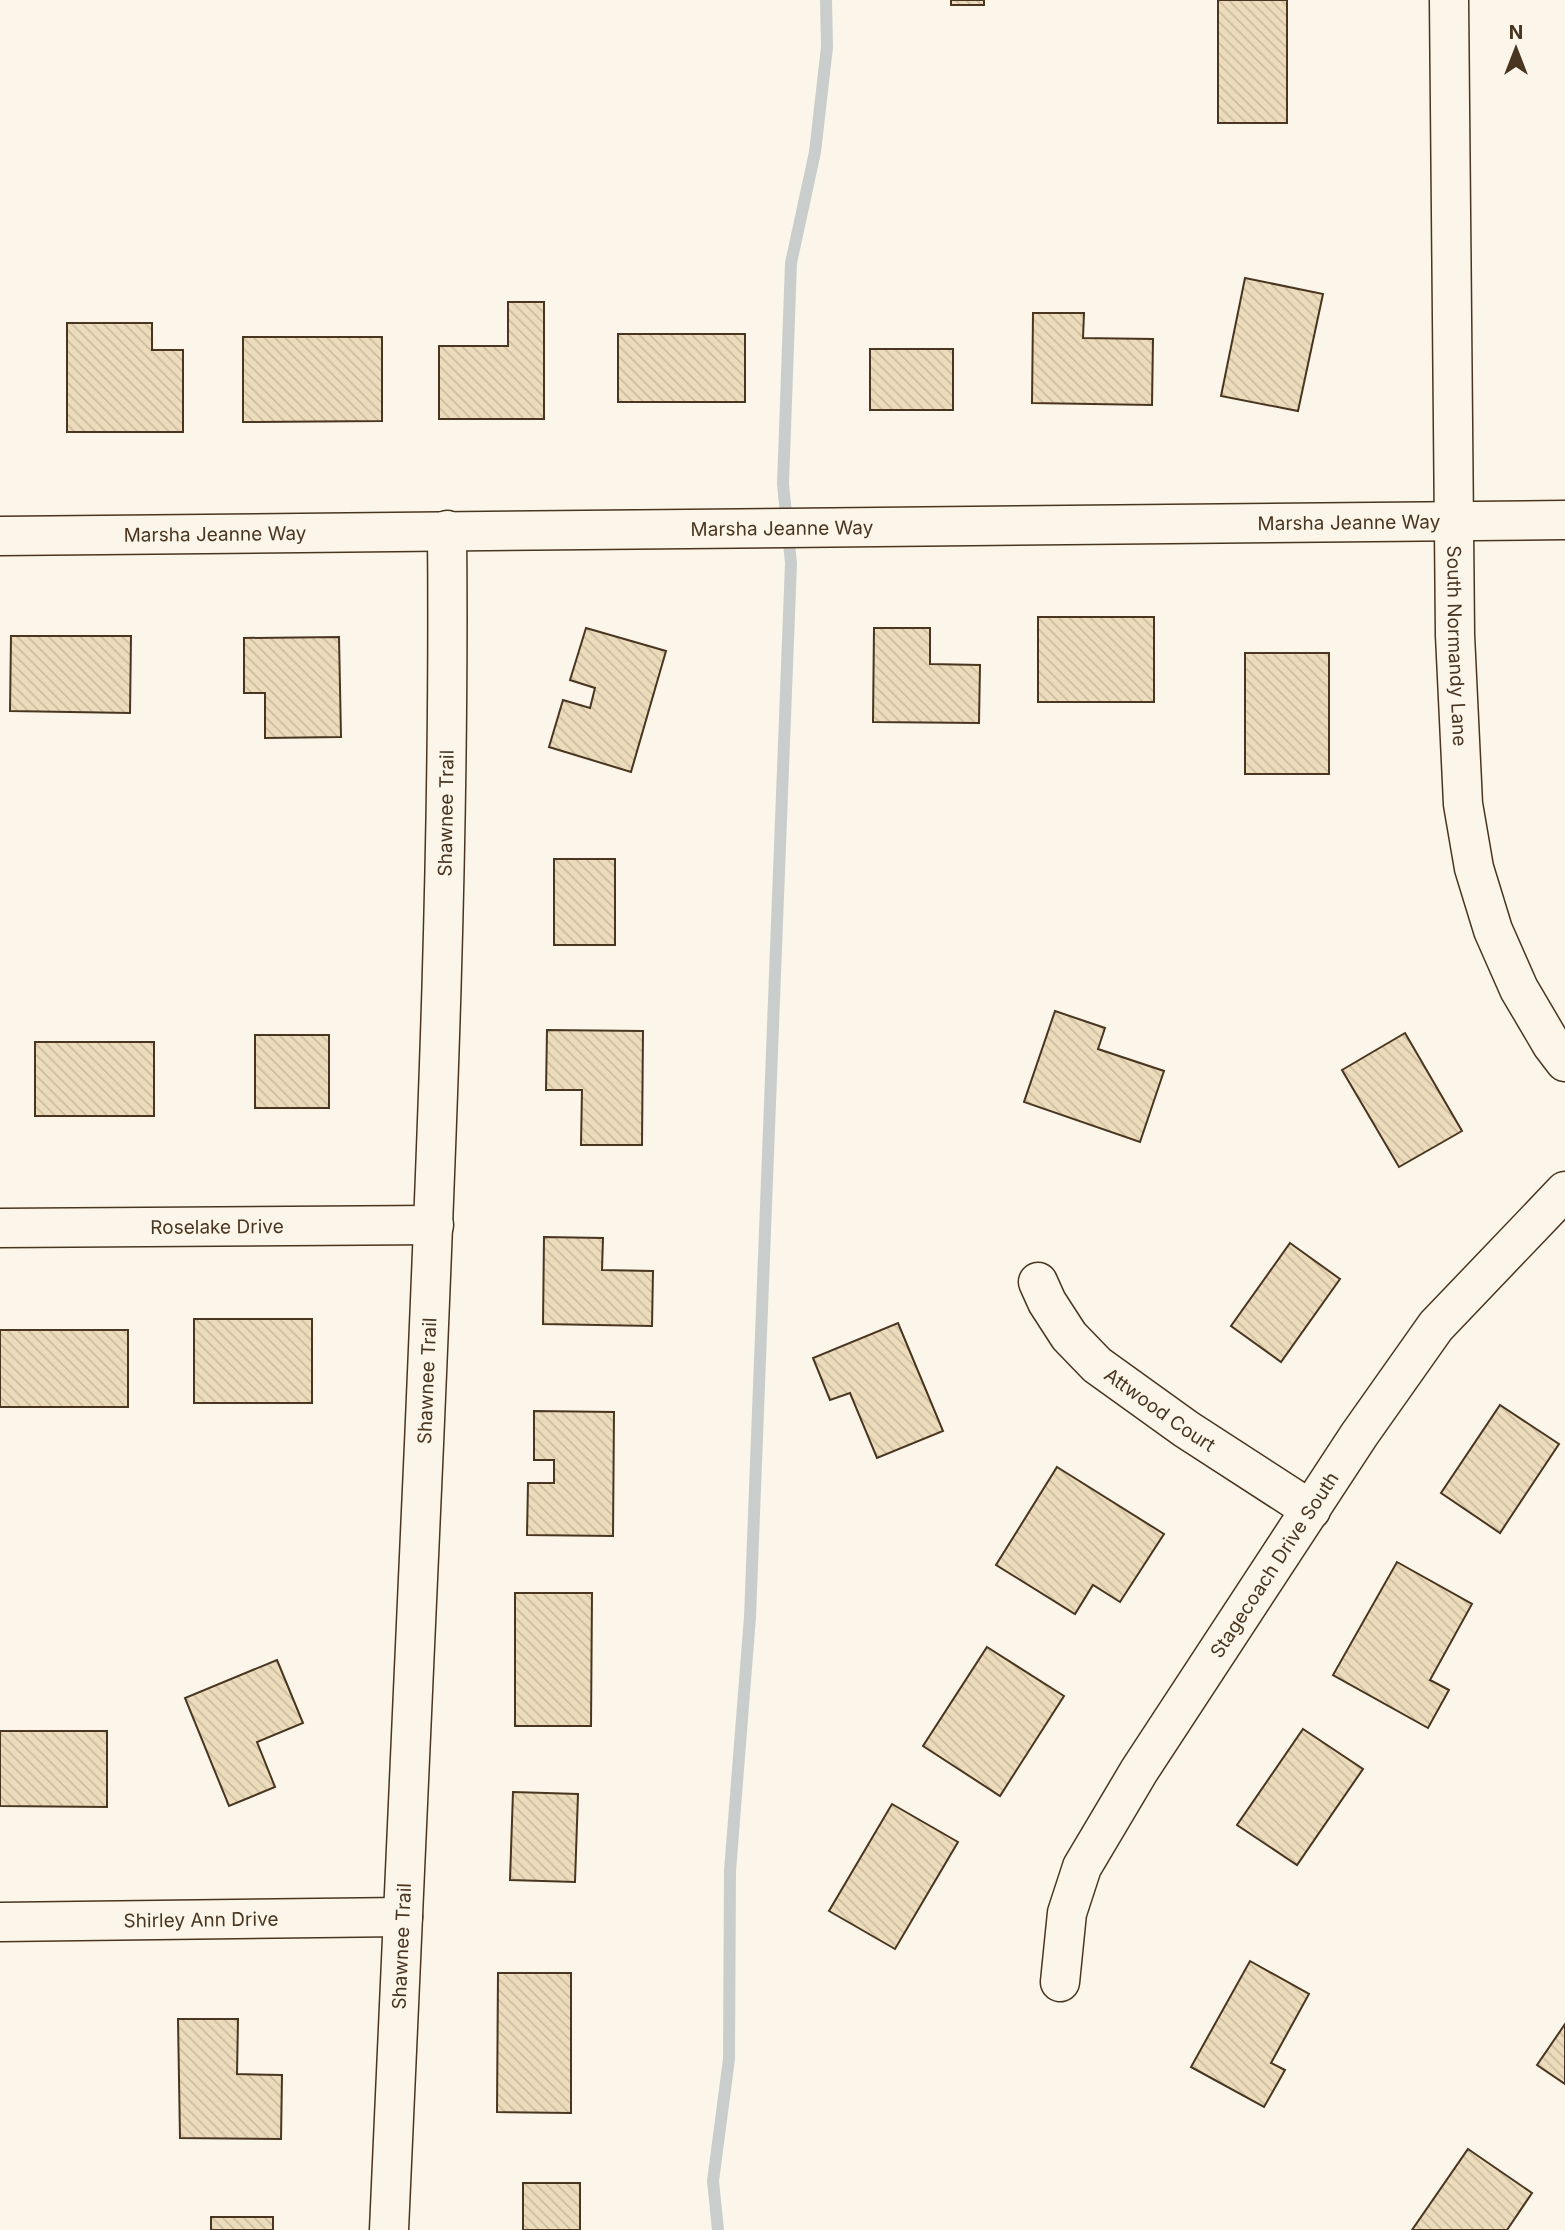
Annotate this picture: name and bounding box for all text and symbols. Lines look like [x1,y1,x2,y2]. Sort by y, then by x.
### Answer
north arrow [1481,14,1551,84]
text: N [1509,21,1523,44]
street label: Marsha Jeanne Way [1257,510,1441,535]
street label: Marsha Jeanne Way [690,516,874,541]
street label: Marsha Jeanne Way [123,522,307,547]
street label: South Normandy Lane [1442,545,1471,747]
street label: Shawnee Trail [433,750,459,877]
street label: Roselake Drive [150,1215,284,1239]
street label: Shawnee Trail [413,1317,441,1445]
street label: Attwood Court [1100,1363,1219,1457]
street label: Stagecoach Drive South [1205,1468,1344,1662]
street label: Shawnee Trail [387,1883,416,2010]
street label: Shirley Ann Drive [123,1908,279,1932]

